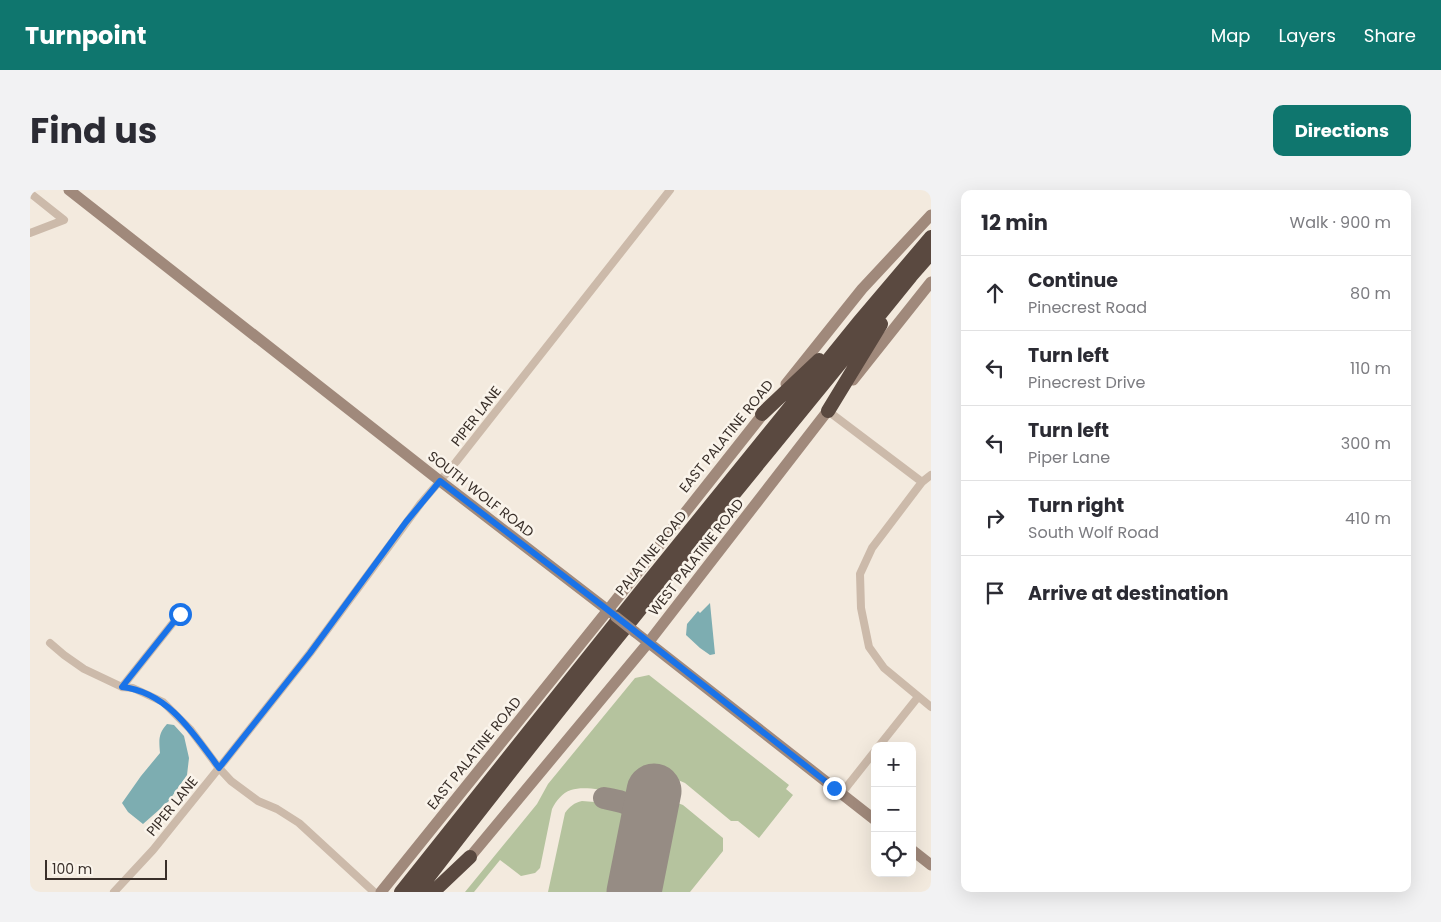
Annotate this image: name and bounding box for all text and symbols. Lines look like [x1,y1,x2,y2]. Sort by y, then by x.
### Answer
text: Turnpoint [25,19,146,52]
text: Map [1211,23,1251,48]
text: Layers [1279,23,1336,48]
text: Share [1364,23,1416,48]
button: Directions [1273,105,1411,156]
text: Find us [30,106,157,155]
text: 12 min [981,208,1048,237]
text: Walk · 900 m [1290,211,1391,234]
text: Continue [1028,267,1118,294]
icon: ahead [981,279,1009,307]
text: 80 m [1350,282,1391,305]
text: Pinecrest Road [1028,296,1147,319]
text: Turn left [1028,342,1109,369]
icon: left [981,354,1009,382]
text: 110 m [1350,357,1391,380]
text: Pinecrest Drive [1028,371,1146,394]
street label: EAST PALATINE ROAD [674,375,778,497]
street label: PIPER LANE [446,382,506,450]
text: Turn left [1028,417,1109,444]
icon: left [981,429,1009,457]
text: 300 m [1341,432,1391,455]
street label: SOUTH WOLF ROAD [424,446,538,542]
text: Piper Lane [1028,446,1110,469]
text: Turn right [1028,492,1124,519]
street label: WEST PALATINE ROAD [644,494,748,620]
icon: right [981,504,1009,532]
street label: PALATINE ROAD [611,506,691,600]
text: 410 m [1345,507,1391,530]
text: South Wolf Road [1028,521,1159,544]
icon: arrive [981,579,1009,607]
text: Arrive at destination [1028,580,1229,607]
route start [169,603,192,626]
street label: EAST PALATINE ROAD [422,692,526,814]
map controls [871,742,916,877]
button: + [871,742,916,787]
street label: PIPER LANE [142,772,202,840]
route end [823,777,846,800]
button: − [871,787,916,832]
button: locate [871,832,916,877]
scale bar [45,857,168,880]
text: 100 m [52,859,92,879]

